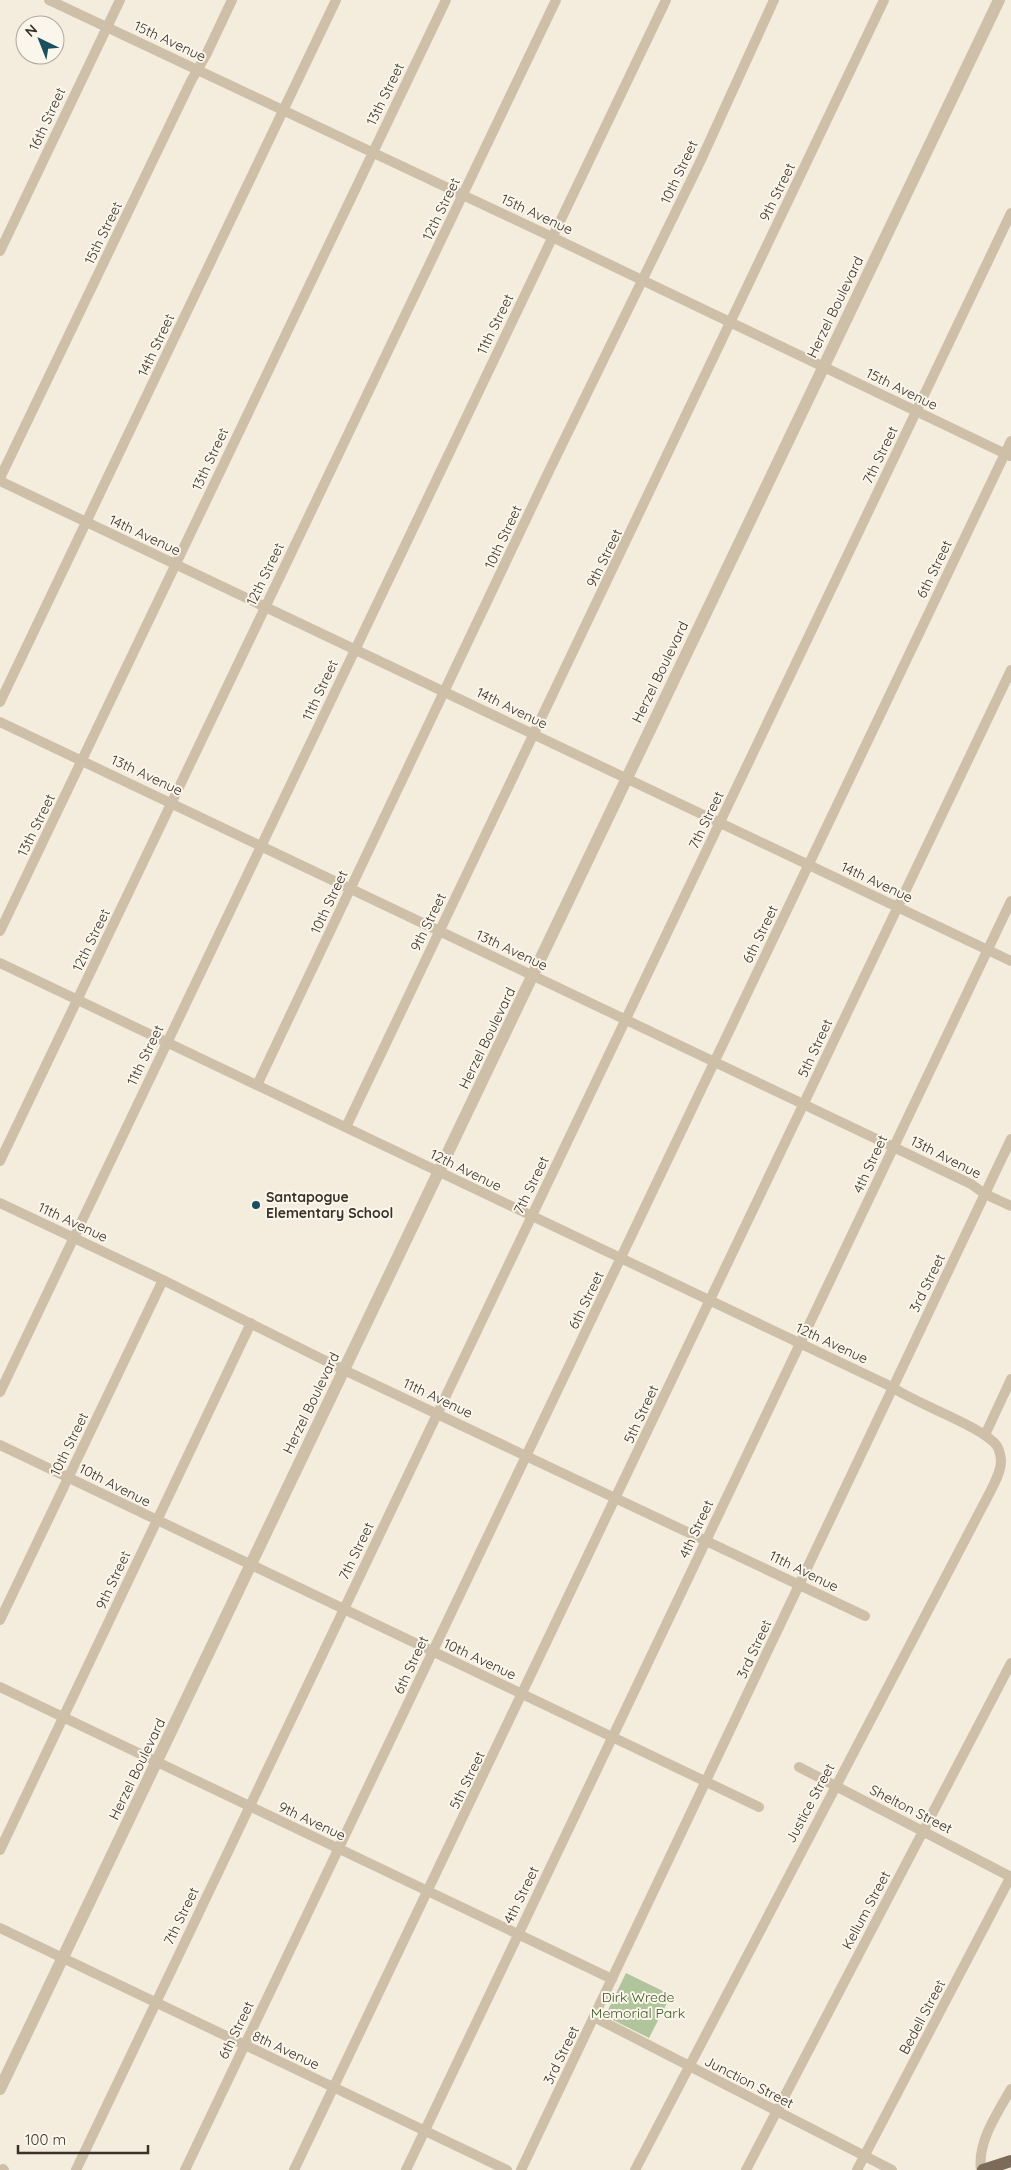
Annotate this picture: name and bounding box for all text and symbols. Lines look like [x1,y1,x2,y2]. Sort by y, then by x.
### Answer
north arrow [15,15,65,65]
street label: 15th Avenue [131,17,209,66]
text: N [21,20,41,41]
street label: 13th Street [362,60,408,128]
street label: 16th Street [25,84,70,153]
street label: 10th Street [656,137,702,207]
street label: 9th Street [755,160,799,224]
street label: 12th Street [418,174,464,243]
street label: 15th Avenue [498,190,576,239]
street label: 15th Street [80,198,126,267]
street label: Herzel Boulevard [803,253,867,361]
street label: 11th Street [473,291,517,357]
street label: 14th Street [134,311,178,379]
street label: 15th Avenue [863,364,941,414]
street label: 7th Street [858,423,902,487]
street label: 13th Street [188,424,232,493]
street label: 10th Street [480,502,526,572]
street label: 14th Avenue [106,511,184,559]
street label: 9th Street [582,526,626,590]
street label: 6th Street [912,537,956,601]
street label: 12th Street [242,539,288,608]
street label: Herzel Boulevard [628,618,692,726]
street label: 11th Street [298,656,342,723]
street label: 14th Avenue [474,683,551,733]
street label: 13th Avenue [108,751,186,799]
street label: 7th Street [684,788,728,852]
street label: 13th Street [13,791,59,859]
street label: 14th Avenue [838,858,916,906]
street label: 10th Street [306,867,352,937]
street label: 9th Street [406,890,450,954]
street label: 6th Street [738,902,782,966]
street label: 12th Street [68,905,114,974]
street label: 13th Avenue [473,926,551,974]
street label: Herzel Boulevard [455,984,519,1092]
street label: 5th Street [794,1016,836,1080]
street label: 11th Street [123,1022,167,1088]
street label: 4th Street [849,1132,891,1196]
street label: 13th Avenue [908,1132,984,1183]
street label: 12th Avenue [427,1145,505,1195]
street label: 7th Street [509,1153,553,1217]
place label: Santapogue Elementary School [266,1188,393,1222]
street label: 11th Avenue [35,1198,111,1246]
marker: Santapogue Elementary School [250,1199,262,1211]
street label: 3rd Street [905,1251,949,1315]
street label: 6th Street [564,1268,608,1332]
street label: 12th Avenue [793,1318,871,1368]
street label: Herzel Boulevard [279,1349,343,1457]
street label: 11th Avenue [400,1374,476,1422]
street label: 5th Street [620,1382,662,1446]
street label: 10th Street [46,1409,92,1479]
street label: 10th Avenue [76,1459,154,1511]
street label: 4th Street [675,1497,717,1561]
street label: 7th Street [334,1519,378,1583]
street label: 11th Avenue [766,1547,842,1596]
street label: 9th Street [92,1548,134,1612]
street label: 3rd Street [733,1616,776,1681]
street label: 6th Street [390,1633,432,1697]
street label: 10th Avenue [441,1634,519,1684]
street label: Herzel Boulevard [105,1715,169,1823]
street label: 5th Street [445,1748,489,1812]
street label: Justice Street [782,1760,839,1846]
street label: Shelton Street [867,1781,956,1838]
street label: 9th Avenue [275,1798,349,1844]
street label: 4th Street [499,1863,543,1927]
street label: Kellum Street [838,1867,894,1952]
street label: 7th Street [159,1884,203,1948]
street label: Bedell Street [895,1976,949,2057]
park label: Dirk Wrede Memorial Park [591,1988,685,2022]
street label: 6th Street [214,1998,258,2062]
street label: 3rd Street [539,2023,583,2087]
street label: 8th Avenue [250,2027,322,2073]
street label: Junction Street [701,2052,797,2112]
scale bar [18,2122,148,2154]
text: 100 m [25,2130,66,2149]

